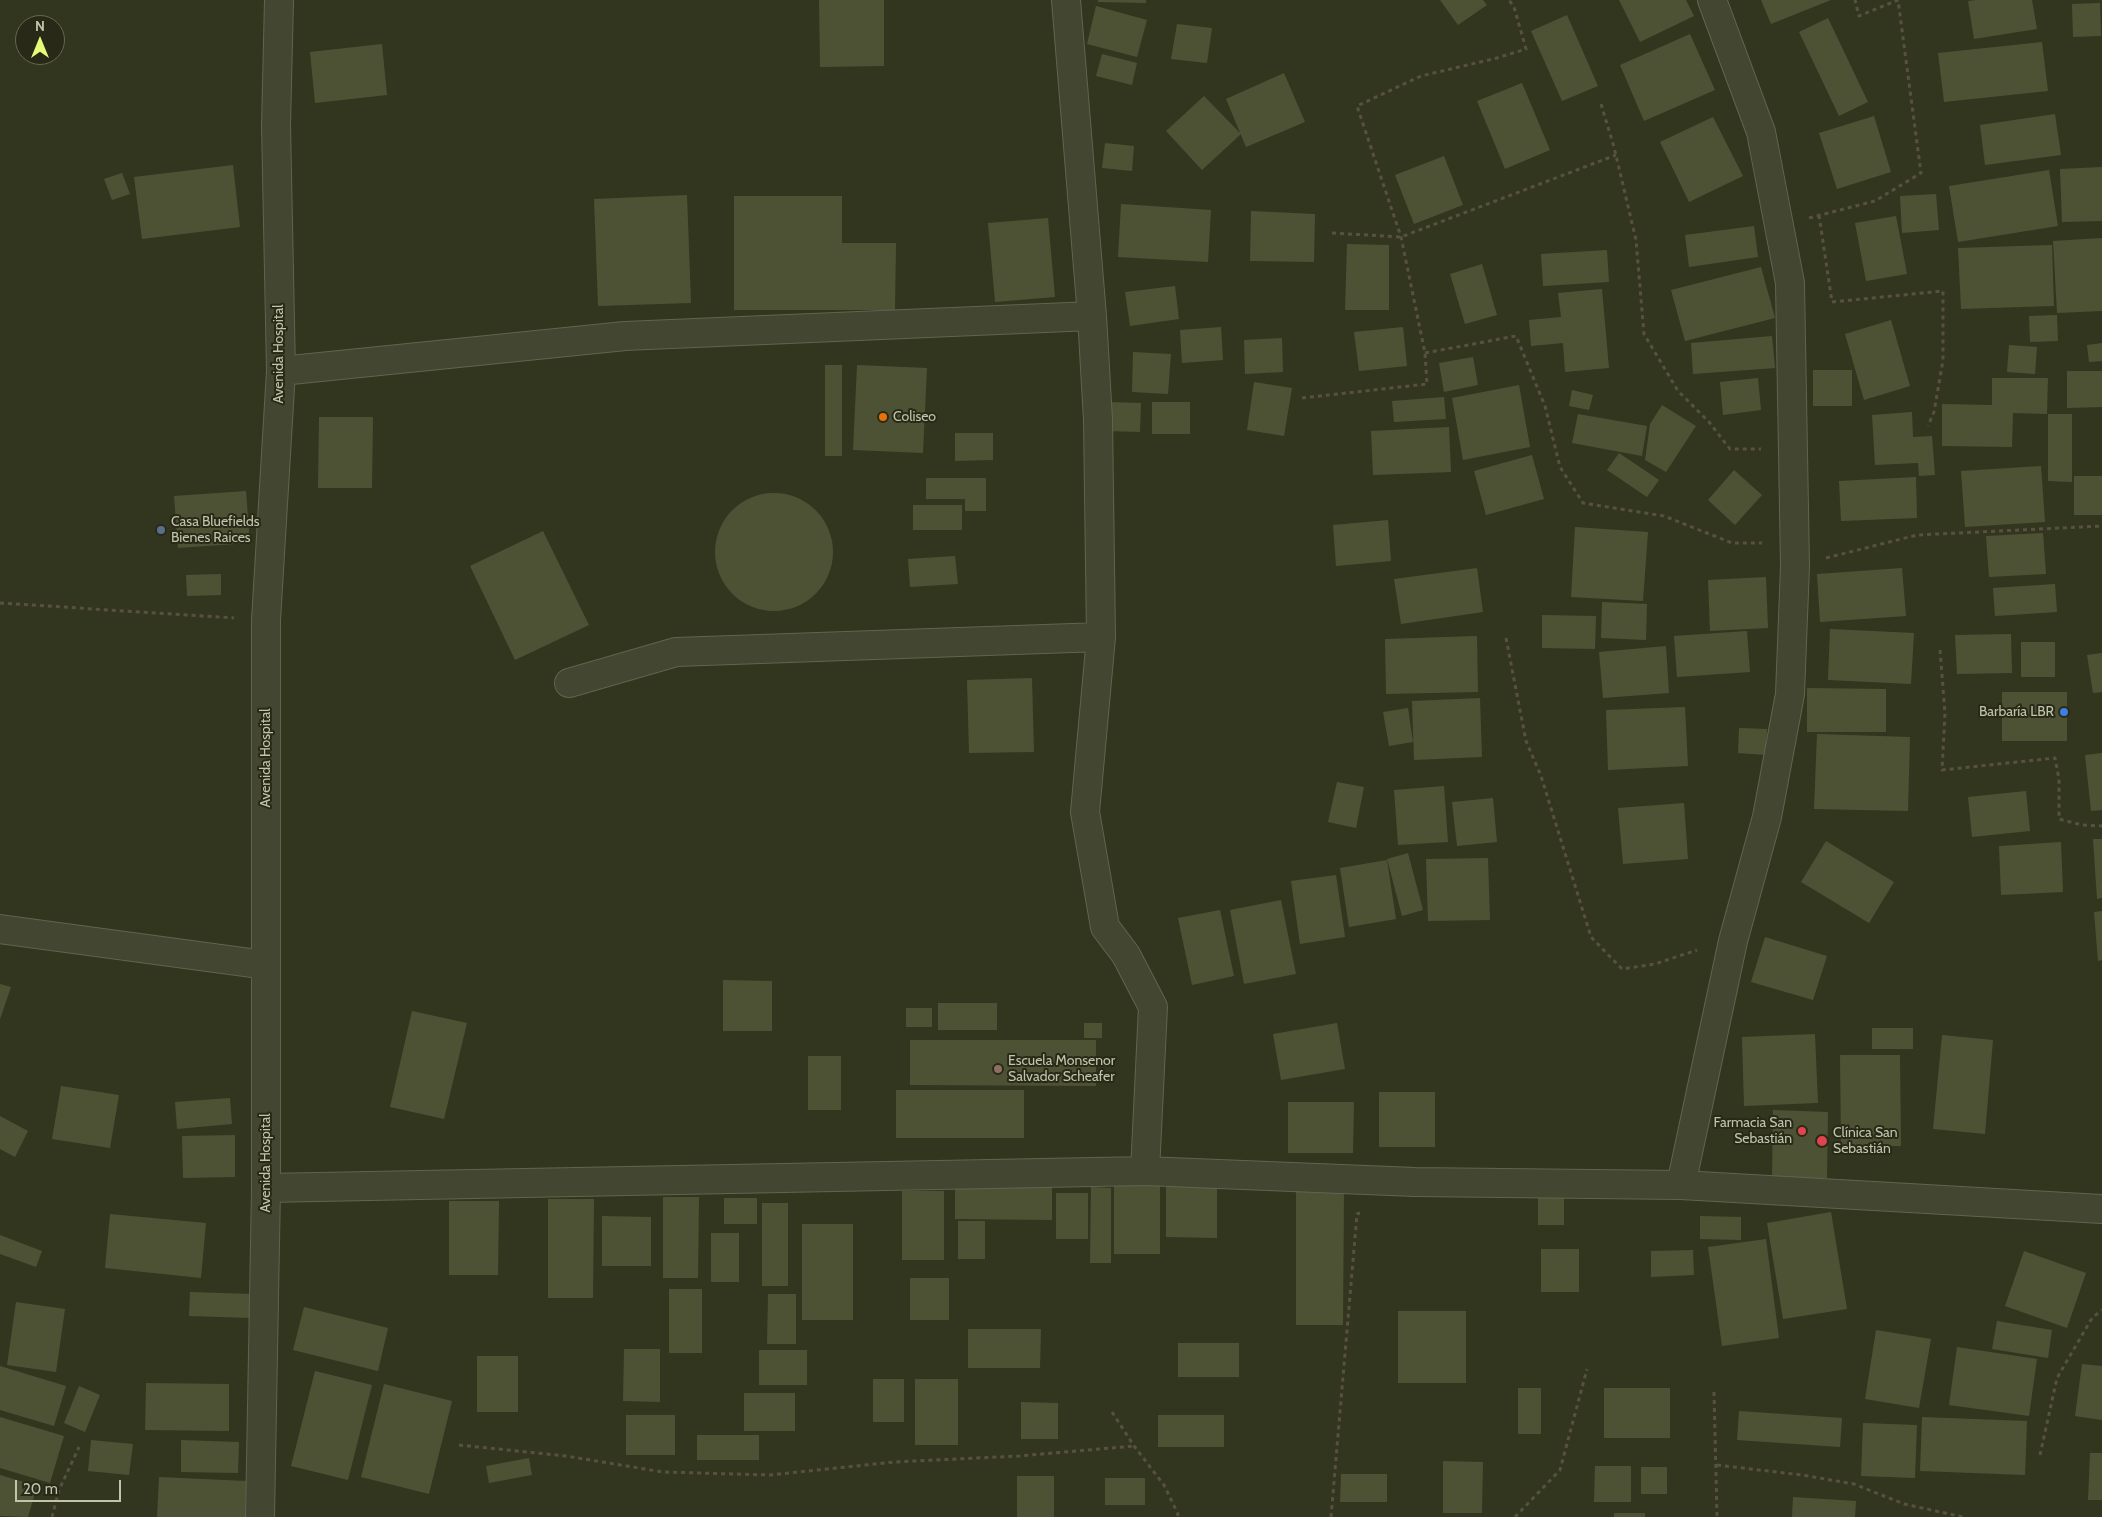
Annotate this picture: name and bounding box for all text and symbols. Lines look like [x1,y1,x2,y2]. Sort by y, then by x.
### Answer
north arrow [15,15,65,65]
text: N [35,17,45,35]
street label: Avenida Hospital [271,304,287,404]
place label: Coliseo [893,409,936,425]
marker: Coliseo [877,411,889,423]
place label: Casa Bluefields Bienes Raices [171,514,260,546]
marker: Casa Bluefields Bienes Raices [155,524,167,536]
place label: Barbaría LBR [1979,704,2054,720]
marker: Barbaría LBR [2058,706,2070,718]
street label: Avenida Hospital [258,708,274,808]
place label: Escuela Monsenor Salvador Scheafer [1008,1053,1115,1086]
marker: Escuela Monsenor Salvador Scheafer [992,1063,1004,1075]
street label: Avenida Hospital [258,1113,274,1213]
place label: Farmacia San Sebastián [1713,1115,1792,1148]
marker: Farmacia San Sebastián [1796,1125,1808,1137]
place label: Clínica San Sebastián [1833,1125,1898,1158]
marker: Clínica San Sebastián [1815,1134,1829,1148]
scale bar [18,1470,124,1502]
text: 20 m [23,1480,58,1498]

